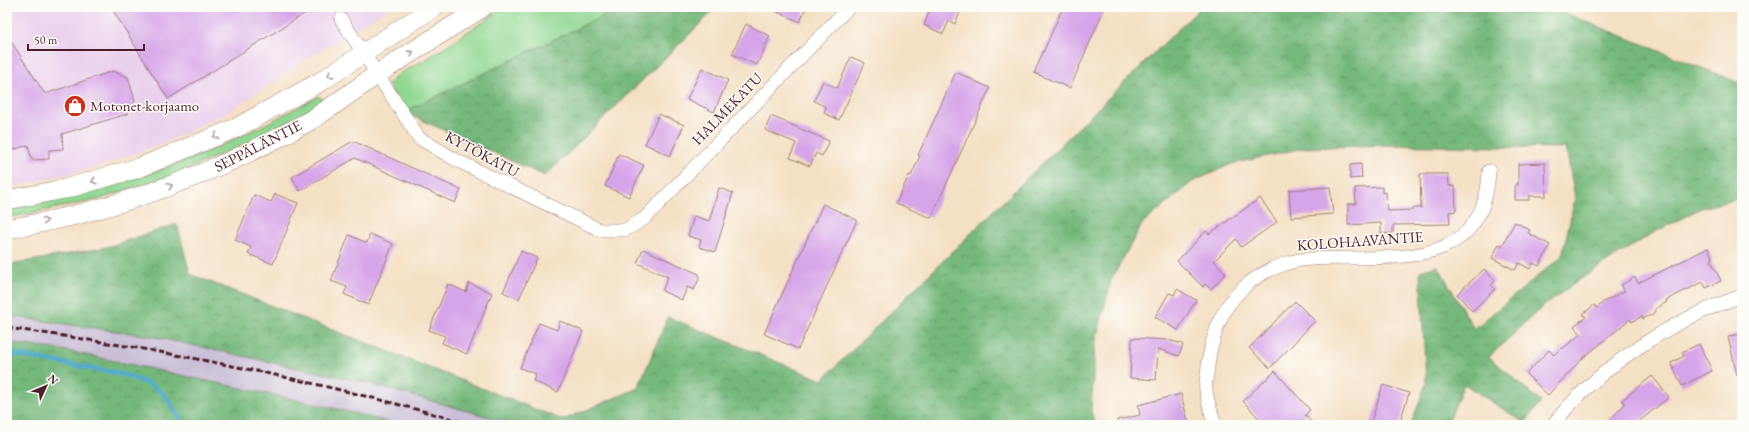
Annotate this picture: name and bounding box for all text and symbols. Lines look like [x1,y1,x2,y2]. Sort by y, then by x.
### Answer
scale bar [28,26,144,52]
text: 50 m [34,32,58,48]
one-way arrow [407,50,414,58]
street label: HALMEKATU [687,68,766,149]
one-way arrow [327,70,334,77]
shop icon: Motonet-korjaamo [62,93,88,119]
place label: Motonet-korjaamo [90,96,199,115]
street label: SEPPÄLÄNTIE [211,115,305,176]
street label: KYTÖKATU [442,126,522,181]
one-way arrow [213,132,220,140]
one-way arrow [91,176,98,185]
one-way arrow [167,182,174,190]
one-way arrow [42,218,49,226]
street label: KOLOHAAVANTIE [1296,227,1424,254]
north arrow [26,366,66,406]
text: N [45,371,61,387]

